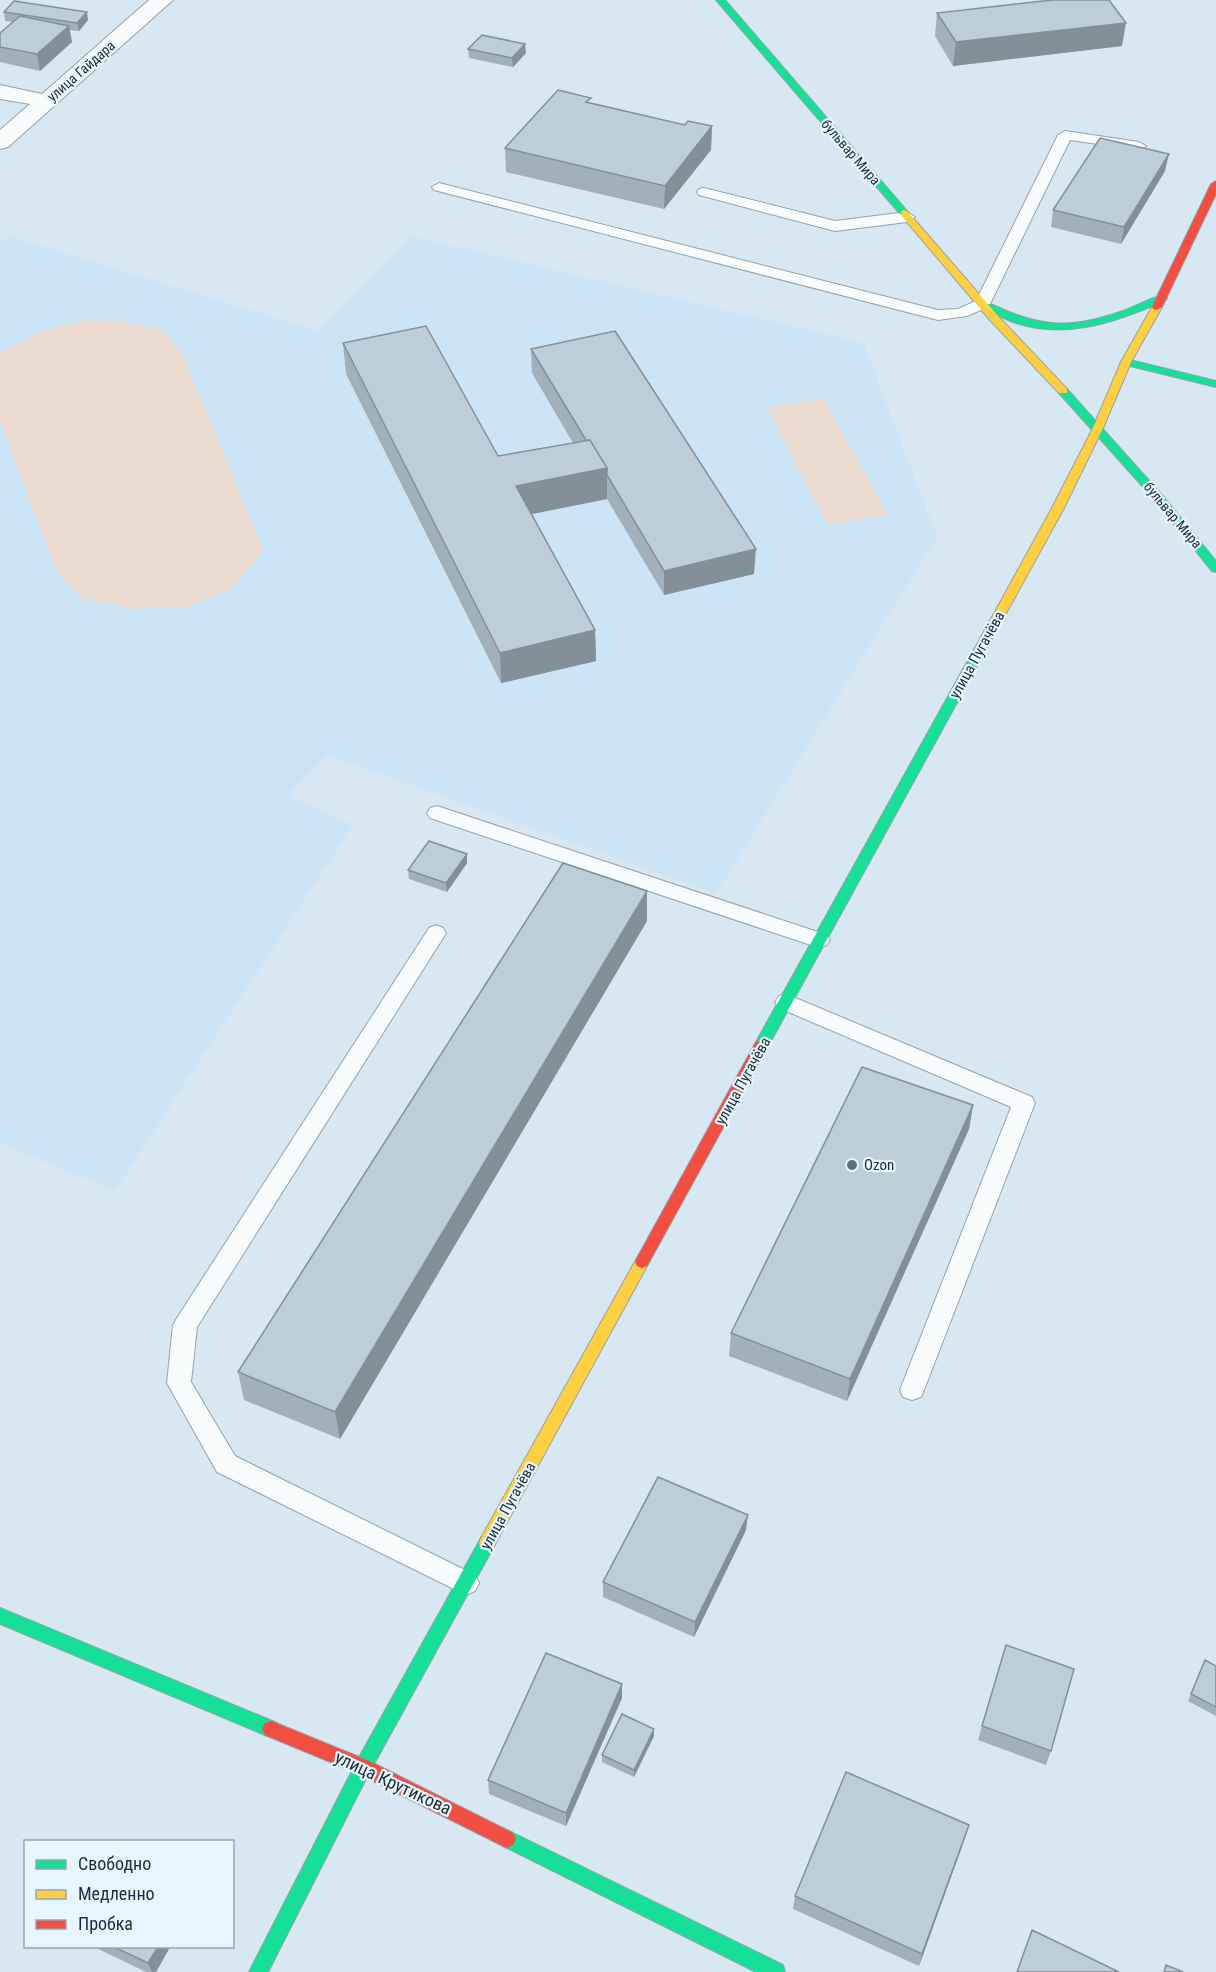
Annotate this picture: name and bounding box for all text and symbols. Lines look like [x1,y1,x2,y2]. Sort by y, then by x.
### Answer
street label: улица Гайдара [44,37,118,105]
street label: бульвар Мира [818,116,884,188]
street label: бульвар Мира [1141,479,1205,551]
street label: улица Пугачёва [946,608,1008,702]
street label: улица Пугачёва [712,1034,774,1128]
place label: Ozon [864,1156,894,1174]
marker: Ozon [845,1158,859,1172]
street label: улица Пугачёва [477,1459,539,1553]
street label: улица Крутикова [332,1746,455,1819]
legend [24,1840,234,1948]
text: Свободно [78,1853,151,1874]
text: Медленно [78,1883,155,1904]
text: Пробка [78,1913,133,1934]

